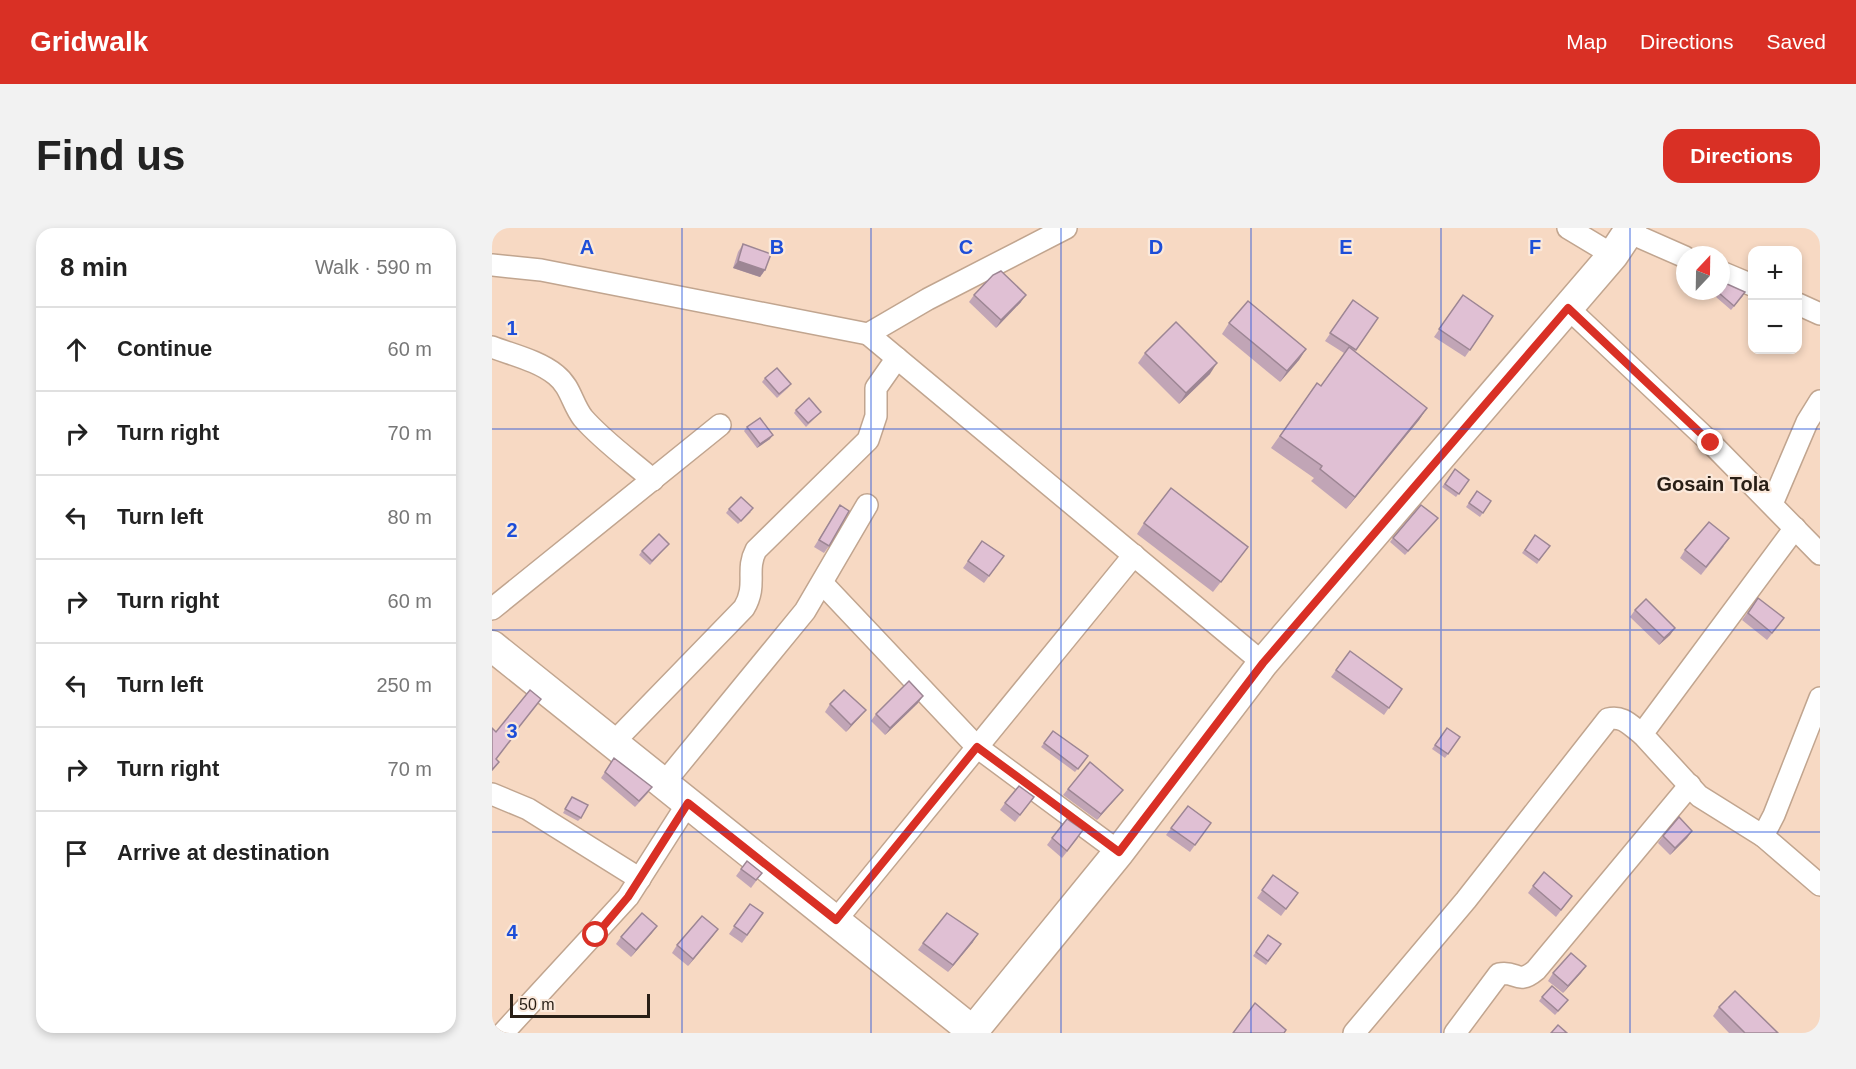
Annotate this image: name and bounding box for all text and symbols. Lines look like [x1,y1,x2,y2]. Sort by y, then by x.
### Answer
text: Gridwalk [30,26,148,57]
text: Map [1566,30,1607,53]
text: Directions [1640,30,1733,53]
text: Saved [1766,30,1826,53]
button: Directions [1663,129,1820,183]
text: Find us [36,132,185,179]
text: A [580,236,594,258]
text: B [770,236,784,258]
text: C [959,236,973,258]
text: D [1149,236,1163,258]
text: E [1339,236,1353,258]
text: F [1529,236,1541,258]
north arrow [1676,246,1730,300]
map controls [1748,246,1802,354]
button: + [1748,246,1802,300]
text: 8 min [60,252,128,282]
text: Walk · 590 m [315,256,432,278]
button: − [1748,300,1802,354]
text: 1 [506,317,518,339]
icon: ahead [60,333,93,366]
text: Continue [117,336,212,361]
text: 60 m [388,338,432,360]
icon: right [60,417,93,450]
text: Turn right [117,420,219,445]
text: 70 m [388,422,432,444]
route end [1697,429,1723,455]
district label: Gosain Tola [1657,473,1770,495]
icon: left [60,501,93,534]
text: Turn left [117,504,203,529]
text: 80 m [388,506,432,528]
text: 2 [506,519,518,541]
icon: right [60,585,93,618]
text: Turn right [117,588,219,613]
text: 60 m [388,590,432,612]
icon: left [60,669,93,702]
text: Turn left [117,672,203,697]
text: 250 m [376,674,432,696]
text: 3 [506,720,518,742]
icon: right [60,753,93,786]
text: Turn right [117,756,219,781]
text: 70 m [388,758,432,780]
icon: arrive [60,837,93,870]
text: Arrive at destination [117,840,330,865]
text: 4 [506,921,518,943]
route start [582,921,608,947]
scale bar [510,991,650,1018]
text: 50 m [519,996,555,1013]

